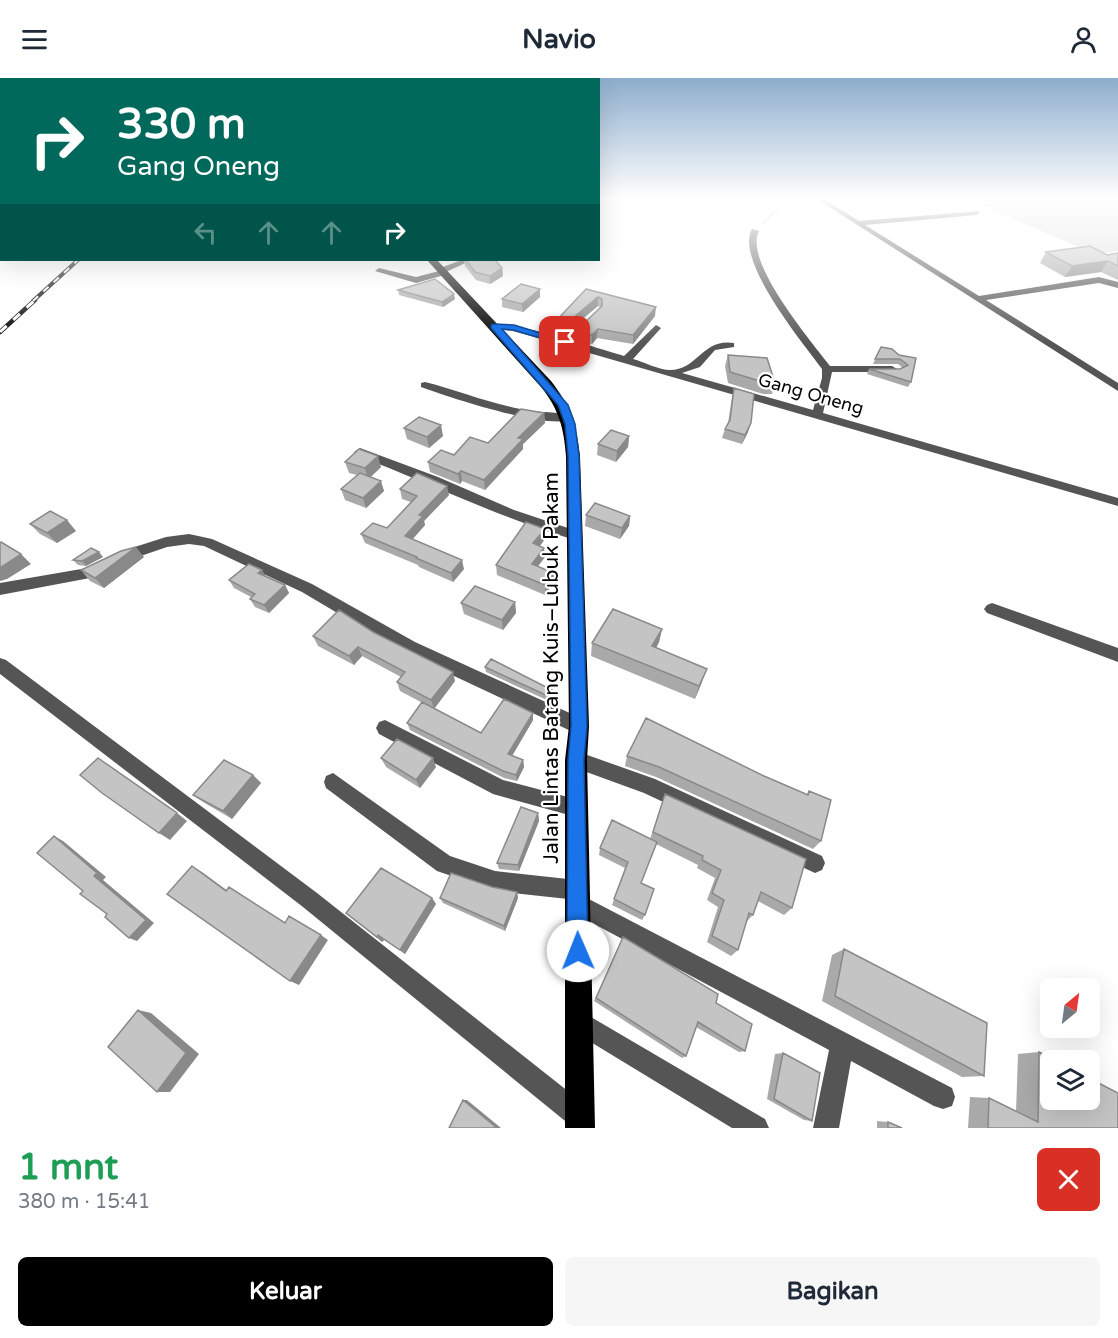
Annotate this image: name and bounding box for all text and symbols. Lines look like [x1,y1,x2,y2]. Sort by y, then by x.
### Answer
icon: menu [18,23,51,56]
text: Navio [522,23,596,56]
icon: person [1067,23,1100,56]
text: 330 m [117,99,246,150]
icon: right [18,102,96,180]
text: Gang Oneng [117,150,280,183]
icon: left [189,216,222,249]
icon: ahead [252,216,285,249]
icon: ahead [315,216,348,249]
icon: right [378,216,411,249]
pin [539,316,590,367]
icon: arrive [548,325,581,358]
street label: Gang Oneng [756,368,866,420]
street label: Jalan Lintas Batang Kuis–Lubuk Pakam [539,472,564,864]
position arrow [546,919,610,983]
north arrow [1040,978,1100,1038]
map controls [1040,978,1100,1110]
button: layers [1040,1050,1100,1110]
text: 1 mnt [18,1146,118,1189]
button: close [1037,1148,1100,1211]
text: 380 m · 15:41 [18,1190,150,1214]
button: Keluar [18,1257,553,1326]
button: Bagikan [565,1257,1100,1326]

